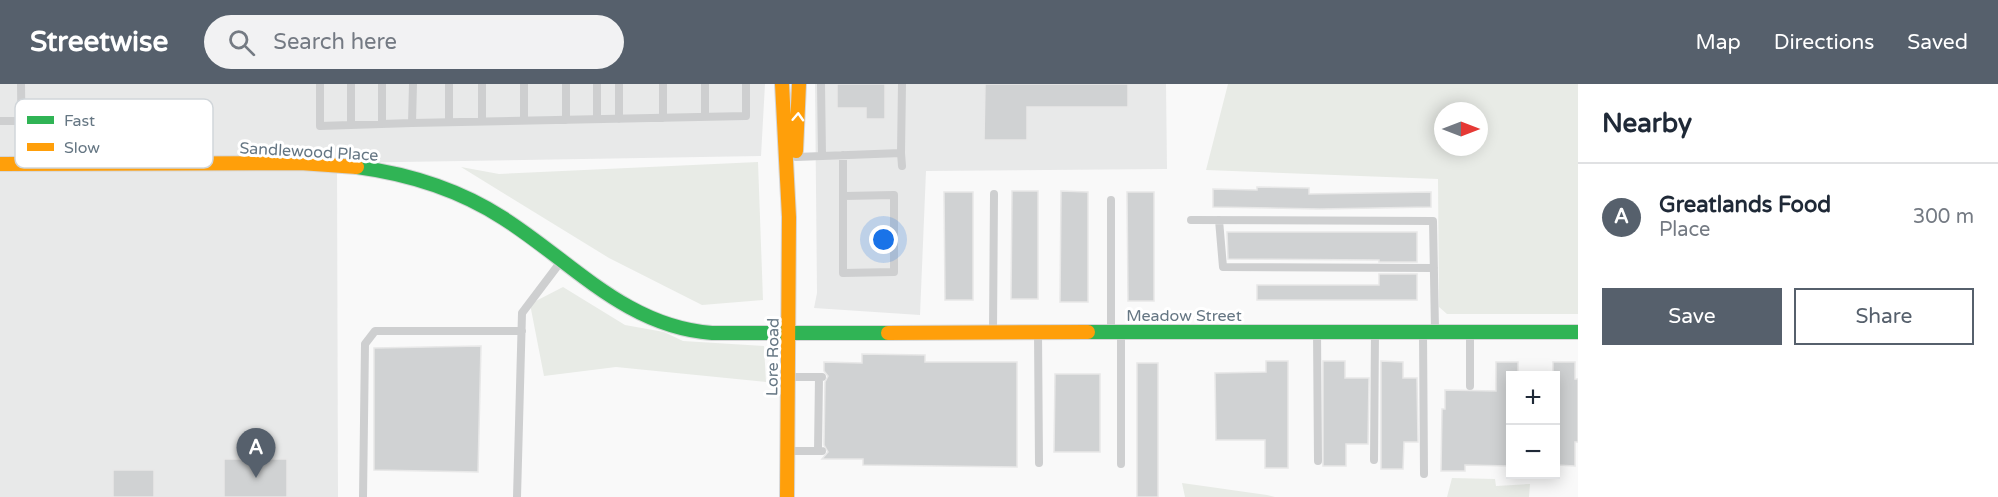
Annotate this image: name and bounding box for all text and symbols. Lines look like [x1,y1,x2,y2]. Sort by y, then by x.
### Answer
search box [204,15,624,69]
text: Streetwise [30,25,168,59]
icon: search [225,26,258,59]
text: Search here [273,29,397,55]
text: Map [1695,30,1741,55]
text: Directions [1774,30,1874,55]
text: Saved [1907,30,1968,55]
legend [15,99,213,168]
north arrow [1434,102,1488,156]
text: Nearby [1602,108,1692,139]
text: Fast [64,111,95,131]
one-way arrow [791,112,804,121]
text: Slow [64,138,100,158]
street label: Sandlewood Place [239,138,379,166]
text: Greatlands Food [1659,192,1831,218]
text: A [1614,205,1629,229]
text: 300 m [1913,205,1974,229]
text: Place [1659,218,1710,242]
your location [869,225,898,254]
button: Save [1602,288,1782,345]
button: Share [1794,288,1974,345]
street label: Meadow Street [1126,306,1242,326]
street label: Lore Road [762,318,784,396]
map controls [1506,371,1560,479]
button: + [1506,371,1560,425]
button: − [1506,425,1560,479]
pin: A [236,428,276,478]

